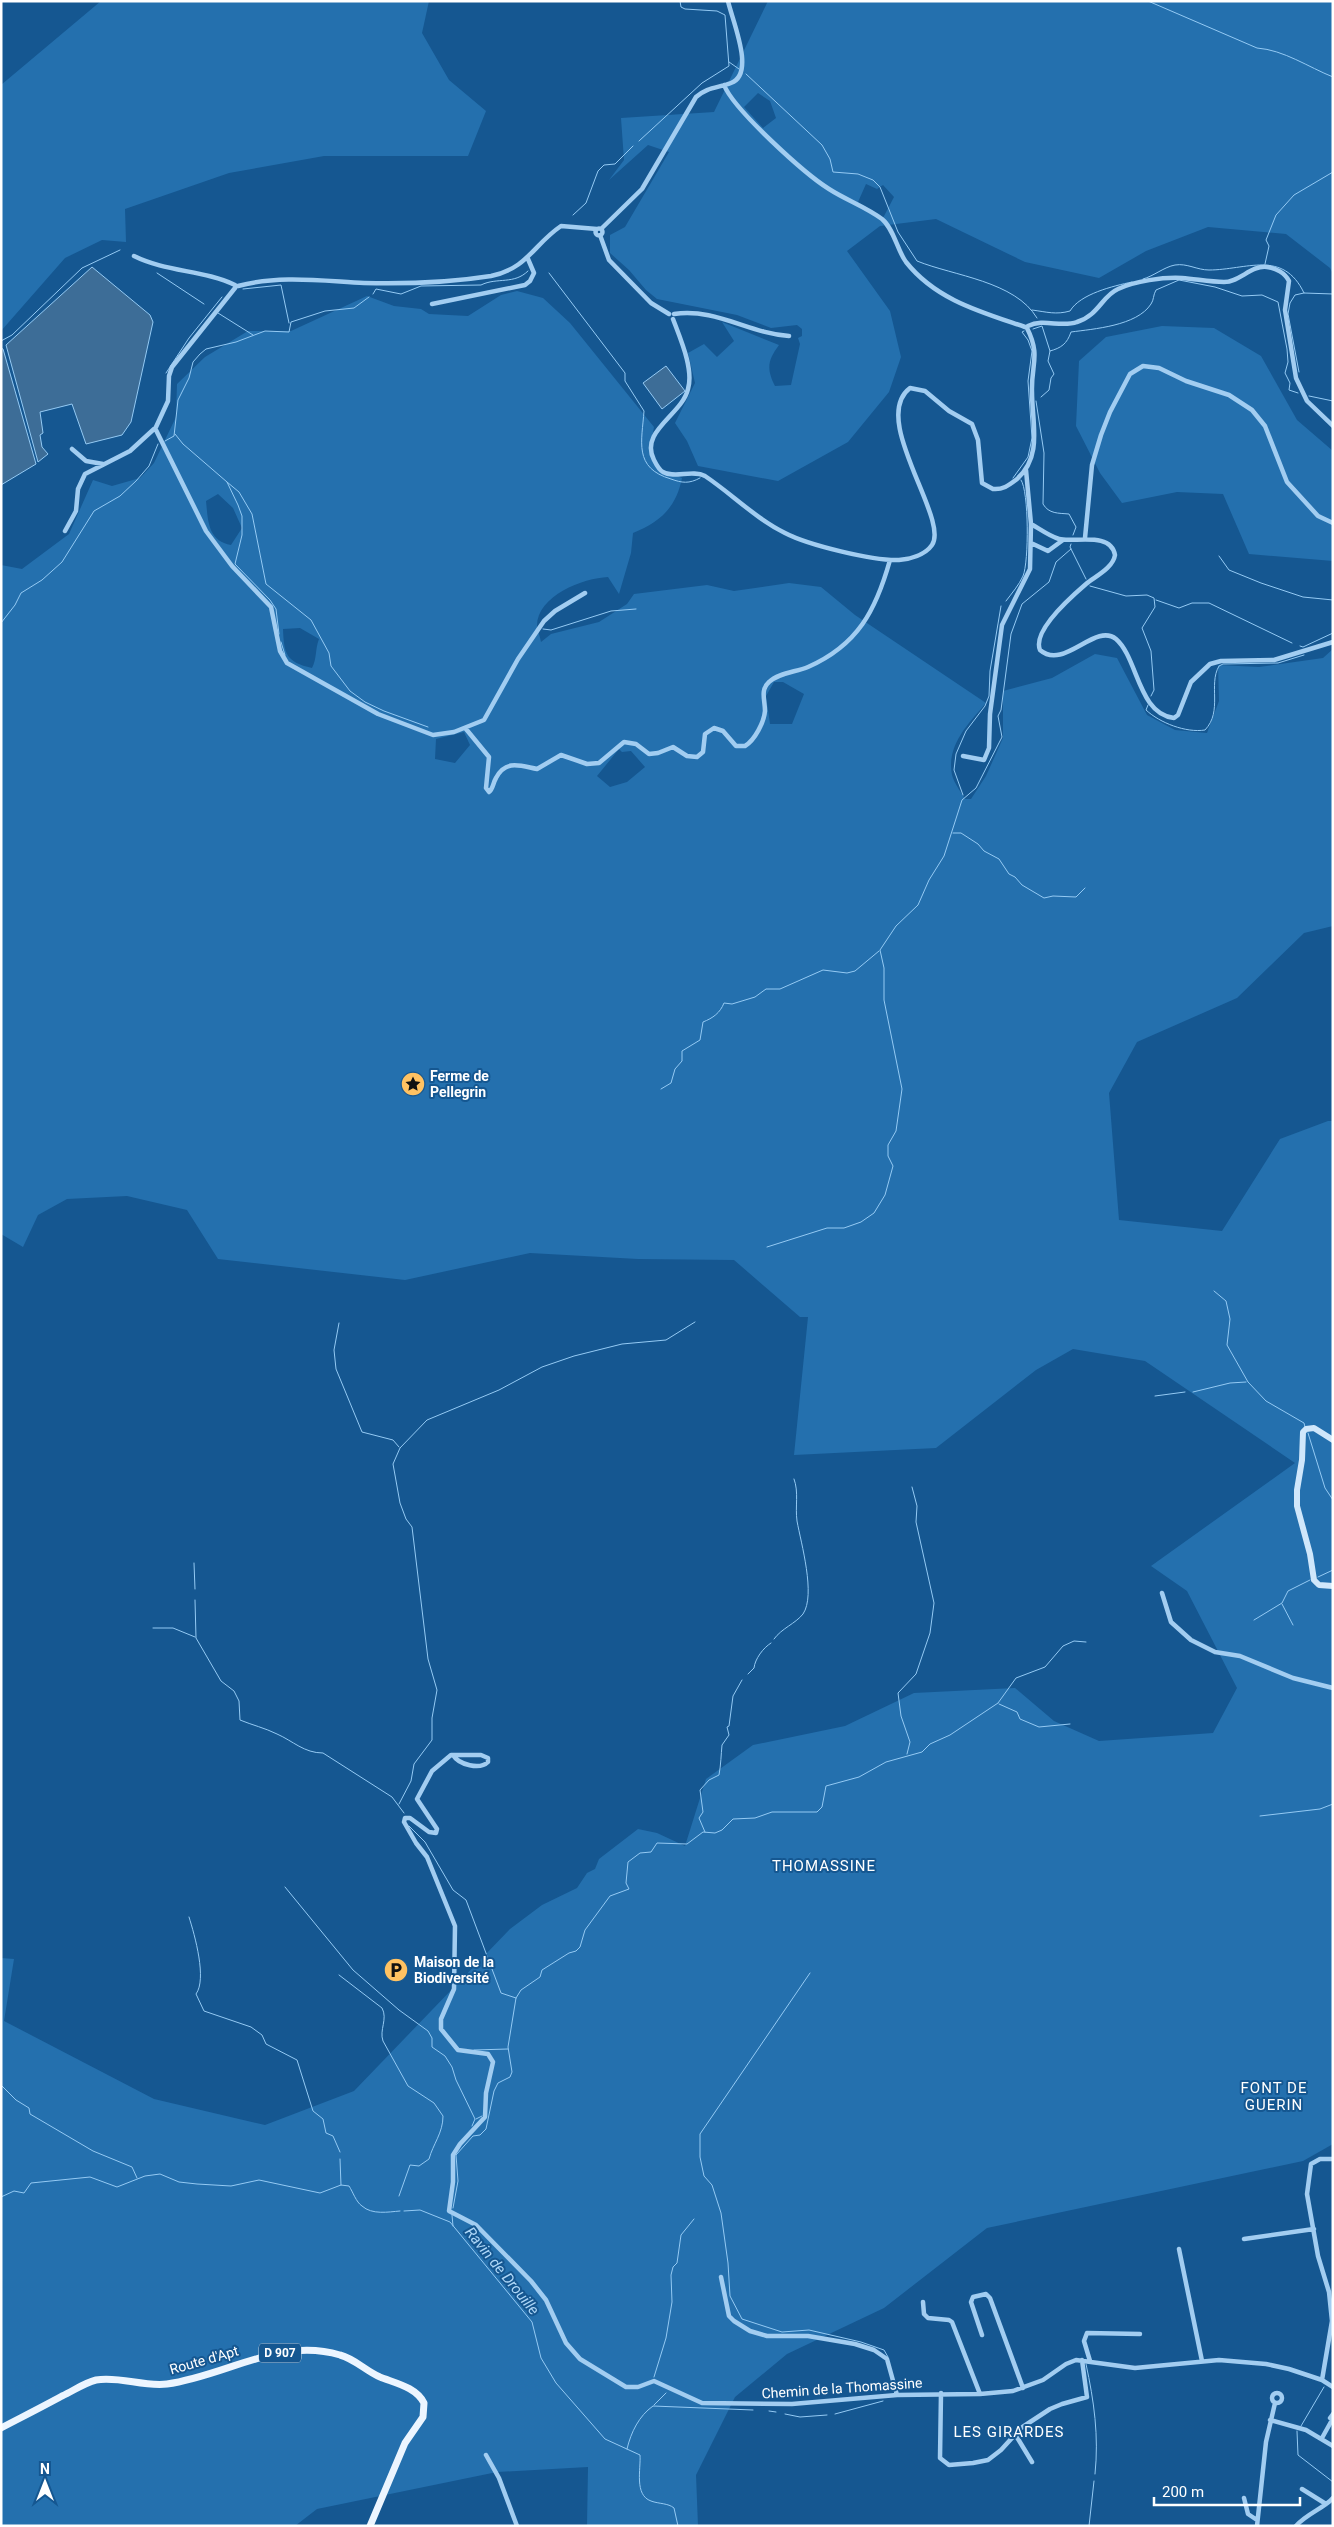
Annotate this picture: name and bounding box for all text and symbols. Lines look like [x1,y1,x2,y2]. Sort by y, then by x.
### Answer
place label: Ferme de Pellegrin [430,1068,489,1100]
place icon: Ferme de Pellegrin [400,1071,426,1097]
district label: THOMASSINE [772,1857,876,1875]
place label: Maison de la Biodiversité [414,1954,495,1986]
parking icon: Maison de la Biodiversité [383,1957,409,1983]
district label: FONT DE GUERIN [1241,2079,1307,2114]
water label: Ravin de Drouille [461,2224,543,2319]
street label: Route d'Apt [168,2342,241,2377]
road number: D 907 [259,2344,301,2362]
street label: Chemin de la Thomassine [761,2374,923,2402]
district label: LES GIRARDES [953,2423,1065,2441]
north arrow [20,2457,70,2507]
text: N [40,2461,50,2477]
scale bar [1154,2474,1300,2506]
text: 200 m [1162,2483,1204,2501]

